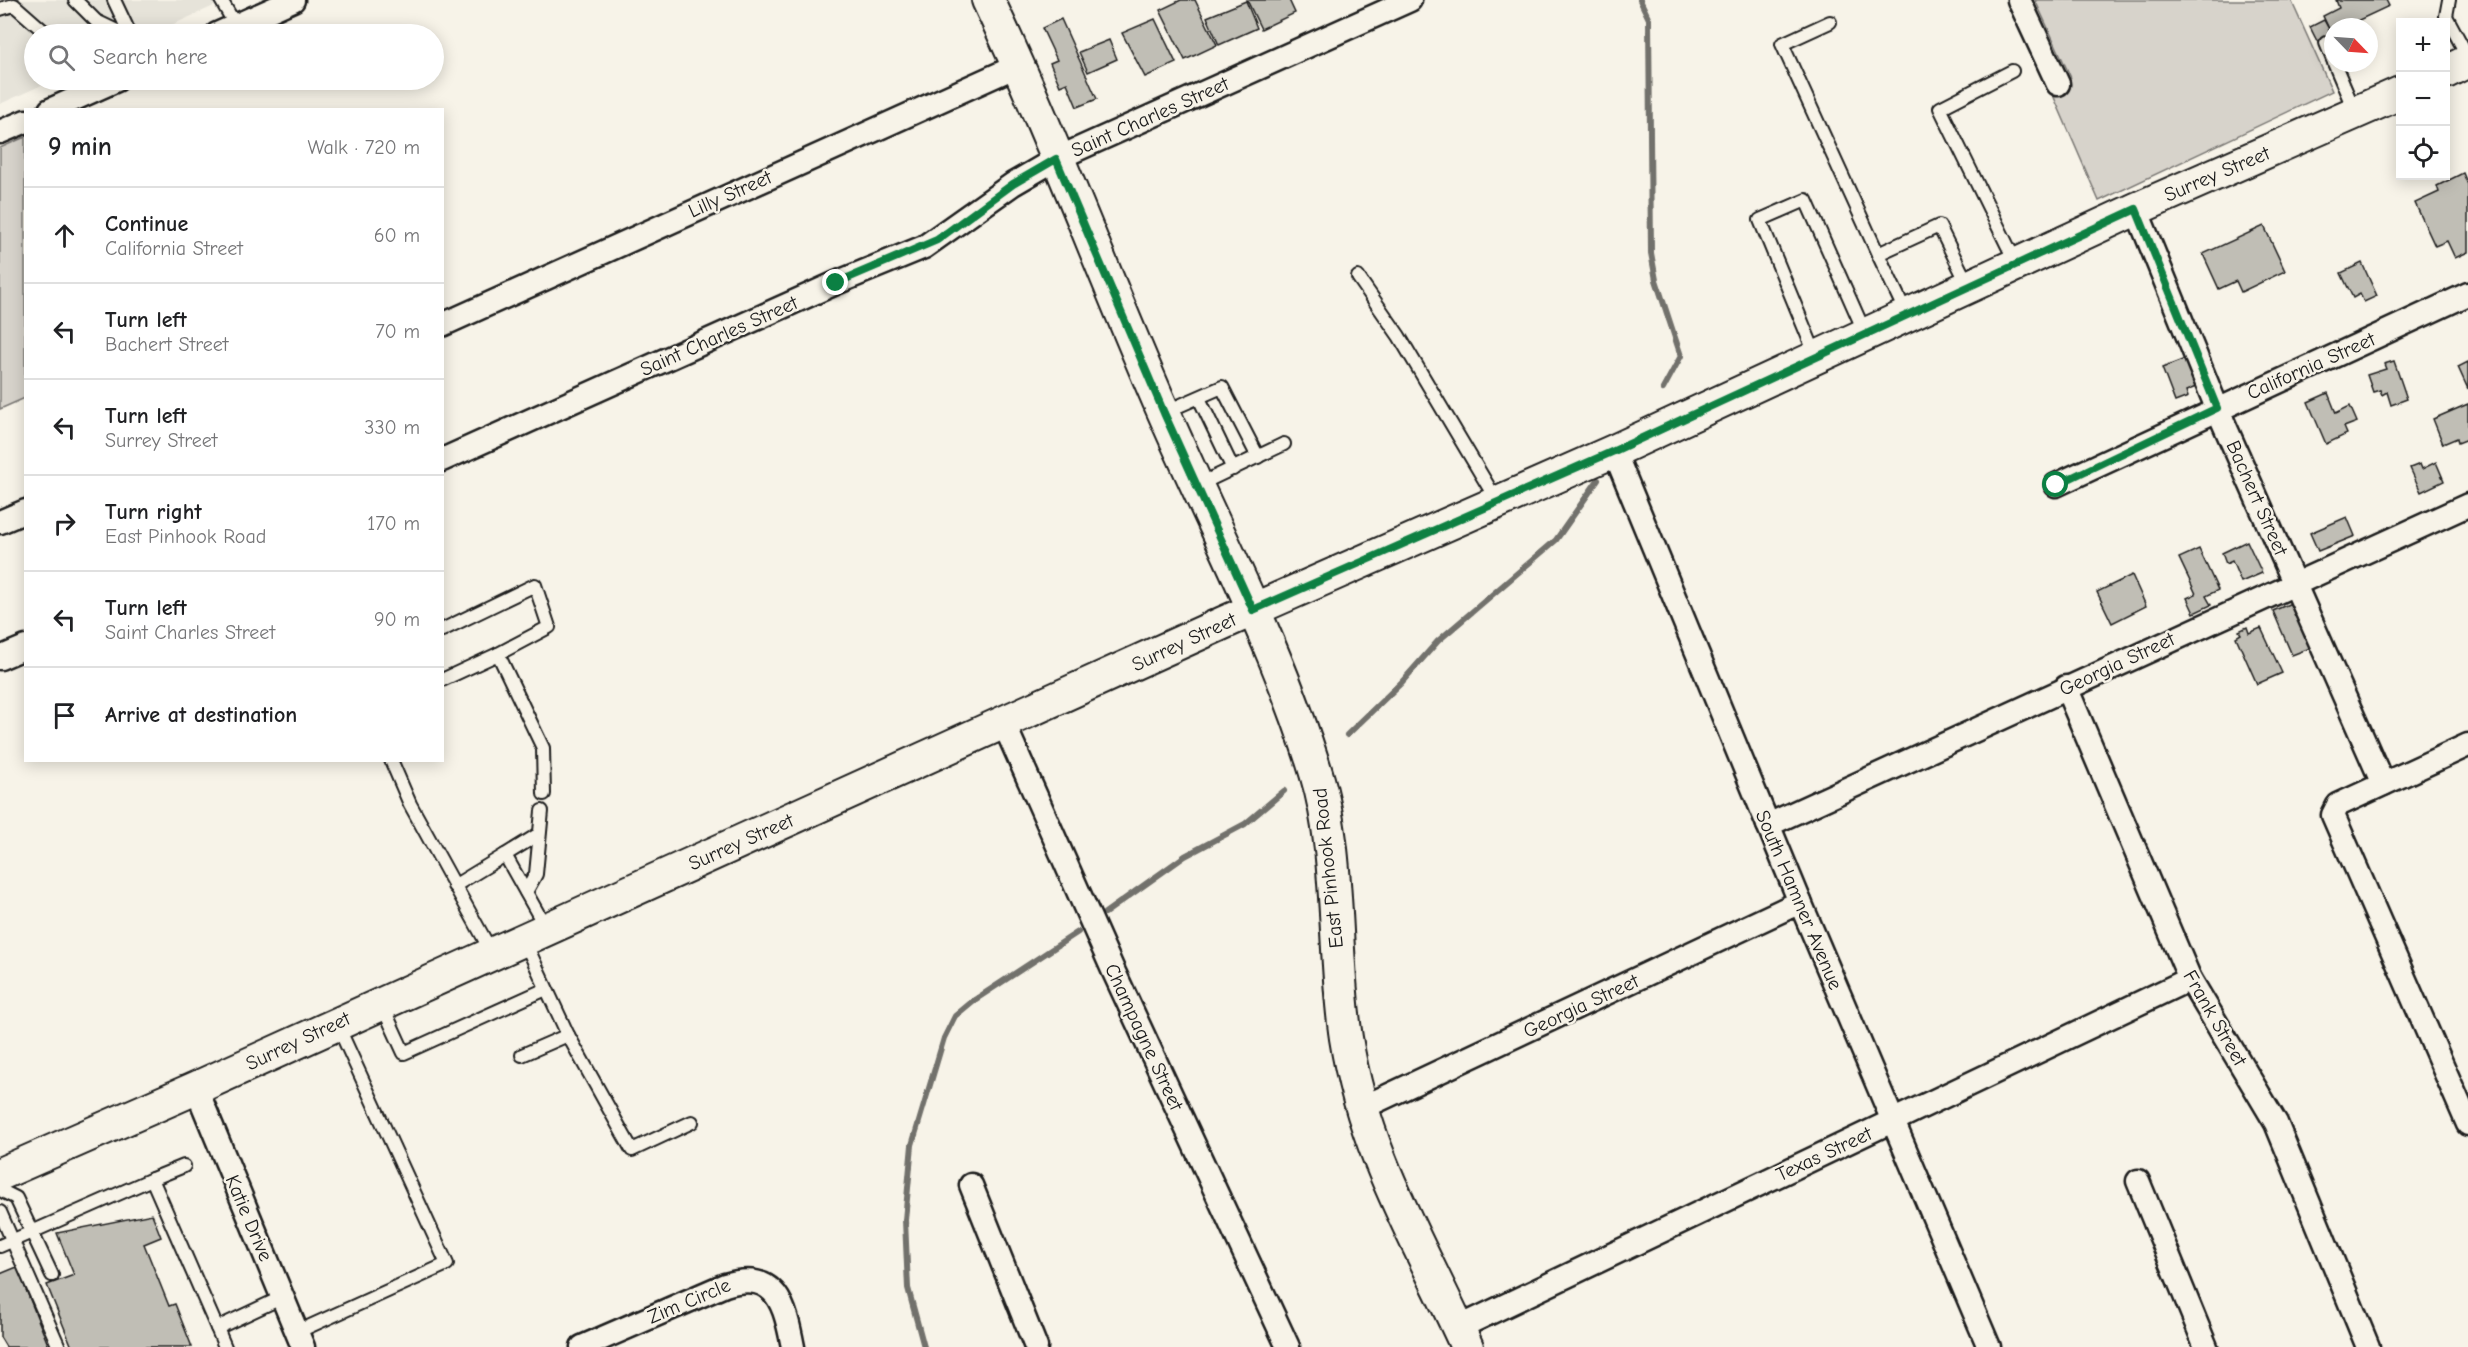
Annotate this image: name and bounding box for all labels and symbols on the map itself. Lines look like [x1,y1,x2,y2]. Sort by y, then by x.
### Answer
north arrow [2324,18,2378,72]
street label: Saint Charles Street [1068,71,1234,162]
street label: Surrey Street [2161,141,2274,207]
street label: Lilly Street [685,165,776,223]
route end [822,269,848,295]
street label: Saint Charles Street [637,290,803,381]
street label: California Street [2243,327,2380,405]
street label: Bachert Street [2221,437,2293,560]
route start [2042,471,2068,497]
street label: Surrey Street [1128,607,1241,676]
street label: Georgia Street [2056,627,2179,701]
street label: East Pinhook Road [1308,787,1348,949]
street label: South Hamner Avenue [1751,807,1847,993]
street label: Surrey Street [685,808,798,875]
street label: Champagne Street [1100,960,1189,1115]
street label: Frank Street [2178,966,2252,1071]
street label: Georgia Street [1520,969,1643,1043]
street label: Surrey Street [242,1006,355,1075]
street label: Texas Street [1772,1121,1877,1186]
street label: Katie Drive [221,1171,277,1265]
street label: Zim Circle [644,1273,734,1329]

